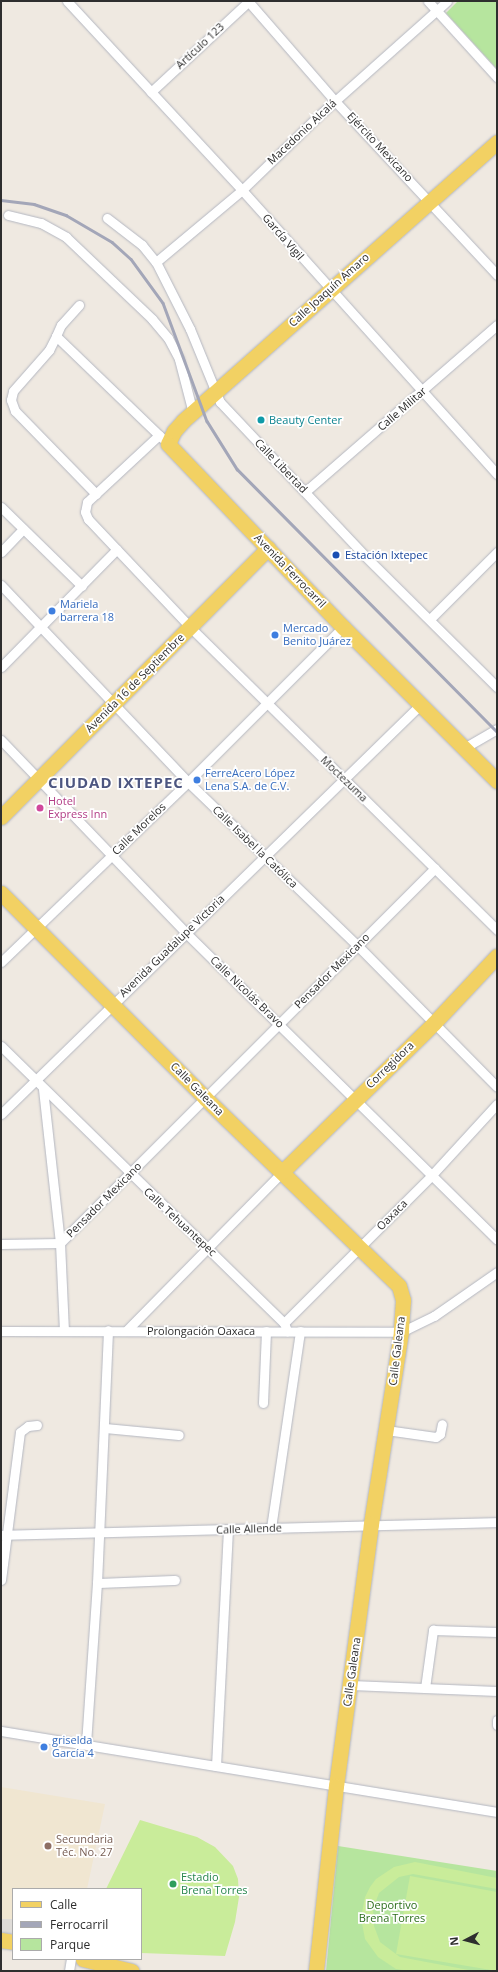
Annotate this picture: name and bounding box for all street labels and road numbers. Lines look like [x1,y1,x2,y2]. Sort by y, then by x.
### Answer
street label: Artículo 123 [173,20,227,72]
street label: Macedonio Alcalá [265,97,339,167]
street label: Ejército Mexicano [344,109,416,185]
street label: García Vigil [259,211,307,263]
street label: Calle Joaquín Amaro [286,250,372,330]
street label: Calle Militar [375,384,429,434]
street label: Calle Libertad [252,436,310,496]
street label: Avenida Ferrocarril [251,531,329,611]
street label: Avenida 16 de Septiembre [83,631,187,735]
street label: Moctezuma [318,753,370,805]
street label: Calle Morelos [109,800,169,858]
street label: Calle Isabel la Católica [210,803,300,891]
street label: Avenida Guadalupe Victoria [117,892,227,1000]
street label: Pensador Mexicano [292,931,372,1011]
street label: Calle Nicolás Bravo [207,953,287,1031]
street label: Corregidora [363,1039,417,1091]
street label: Calle Galeana [168,1060,226,1118]
street label: Pensador Mexicano [64,1160,144,1240]
street label: Calle Tehuantepec [141,1185,219,1259]
street label: Oaxaca [374,1197,410,1233]
street label: Calle Galeana [386,1316,408,1386]
street label: Prolongación Oaxaca [147,1324,255,1338]
street label: Calle Allende [216,1521,282,1537]
street label: Calle Galeana [341,1637,363,1707]

